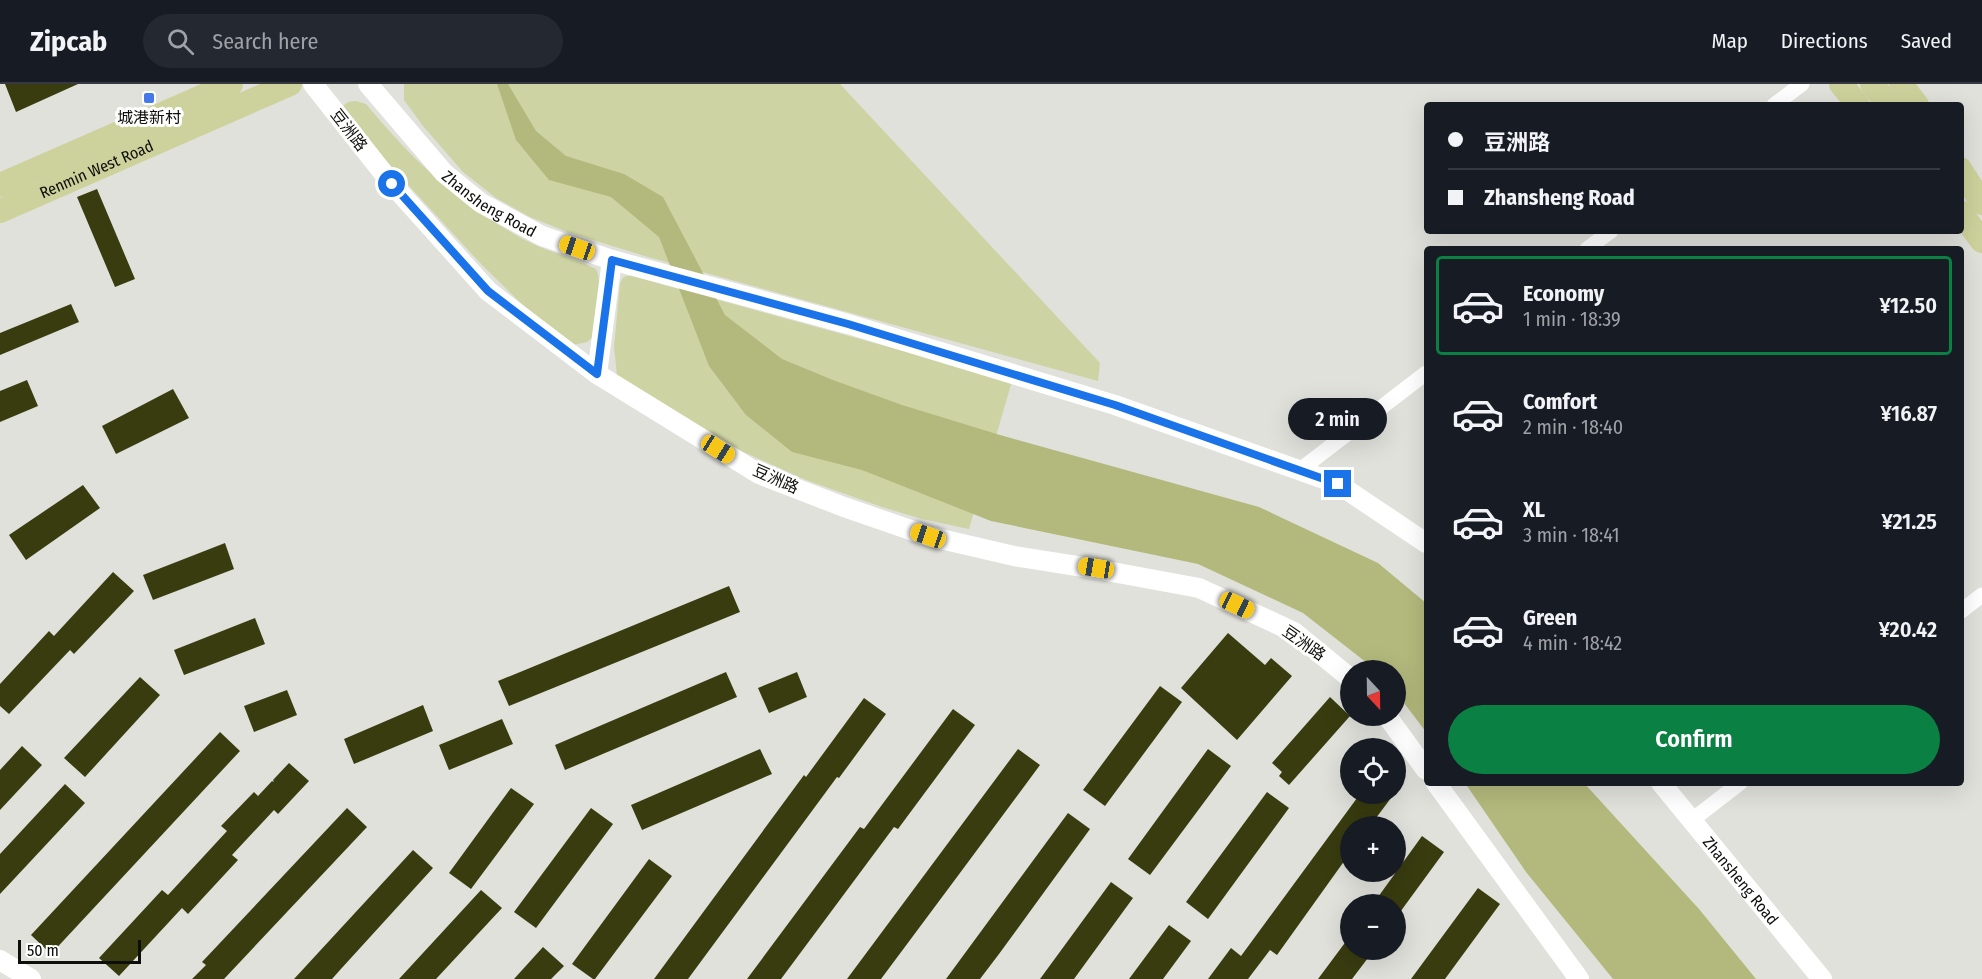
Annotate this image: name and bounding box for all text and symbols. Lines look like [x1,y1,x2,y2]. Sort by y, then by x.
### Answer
search box [143,14,563,68]
text: Zipcab [30,25,107,58]
icon: search [164,25,197,58]
text: Search here [212,28,318,55]
text: Map [1711,28,1748,54]
text: Directions [1781,28,1868,54]
text: Saved [1901,28,1952,54]
marker: 城港新村 [142,91,156,105]
street label: 豆洲路 [327,105,371,155]
place label: 城港新村 [117,108,181,127]
text: 豆洲路 [1484,129,1550,156]
street label: Renmin West Road [36,136,156,202]
street label: Zhansheng Road [439,166,540,241]
route start [378,170,405,197]
text: Zhansheng Road [1484,184,1635,211]
car [557,234,597,262]
icon: car [1451,279,1505,333]
text: Economy [1523,280,1604,307]
text: ¥12.50 [1879,292,1937,319]
text: 1 min · 18:39 [1523,307,1621,331]
icon: car [1451,387,1505,441]
text: Comfort [1523,388,1597,415]
callout: 2 min [1288,397,1388,439]
text: ¥16.87 [1881,400,1937,427]
text: 2 min [1315,407,1360,431]
text: 2 min · 18:40 [1523,415,1623,439]
car [698,432,738,466]
street label: 豆洲路 [750,461,802,497]
route end [1324,470,1351,497]
icon: car [1451,495,1505,549]
text: XL [1523,496,1545,523]
text: ¥21.25 [1882,508,1937,535]
car [908,522,948,550]
text: 3 min · 18:41 [1523,523,1620,547]
car [1077,556,1115,580]
car [1217,589,1257,621]
icon: car [1451,603,1505,657]
text: Green [1523,604,1577,631]
text: ¥20.42 [1879,616,1937,643]
street label: 豆洲路 [1279,621,1329,665]
text: 4 min · 18:42 [1523,631,1622,655]
north arrow [1340,660,1406,726]
map controls [1340,660,1406,960]
button: Confirm [1448,705,1940,774]
button: locate [1340,738,1406,804]
button: + [1340,816,1406,882]
street label: Zhansheng Road [1699,832,1783,928]
button: − [1340,894,1406,960]
scale bar [18,937,141,964]
text: 50 m [27,941,59,960]

